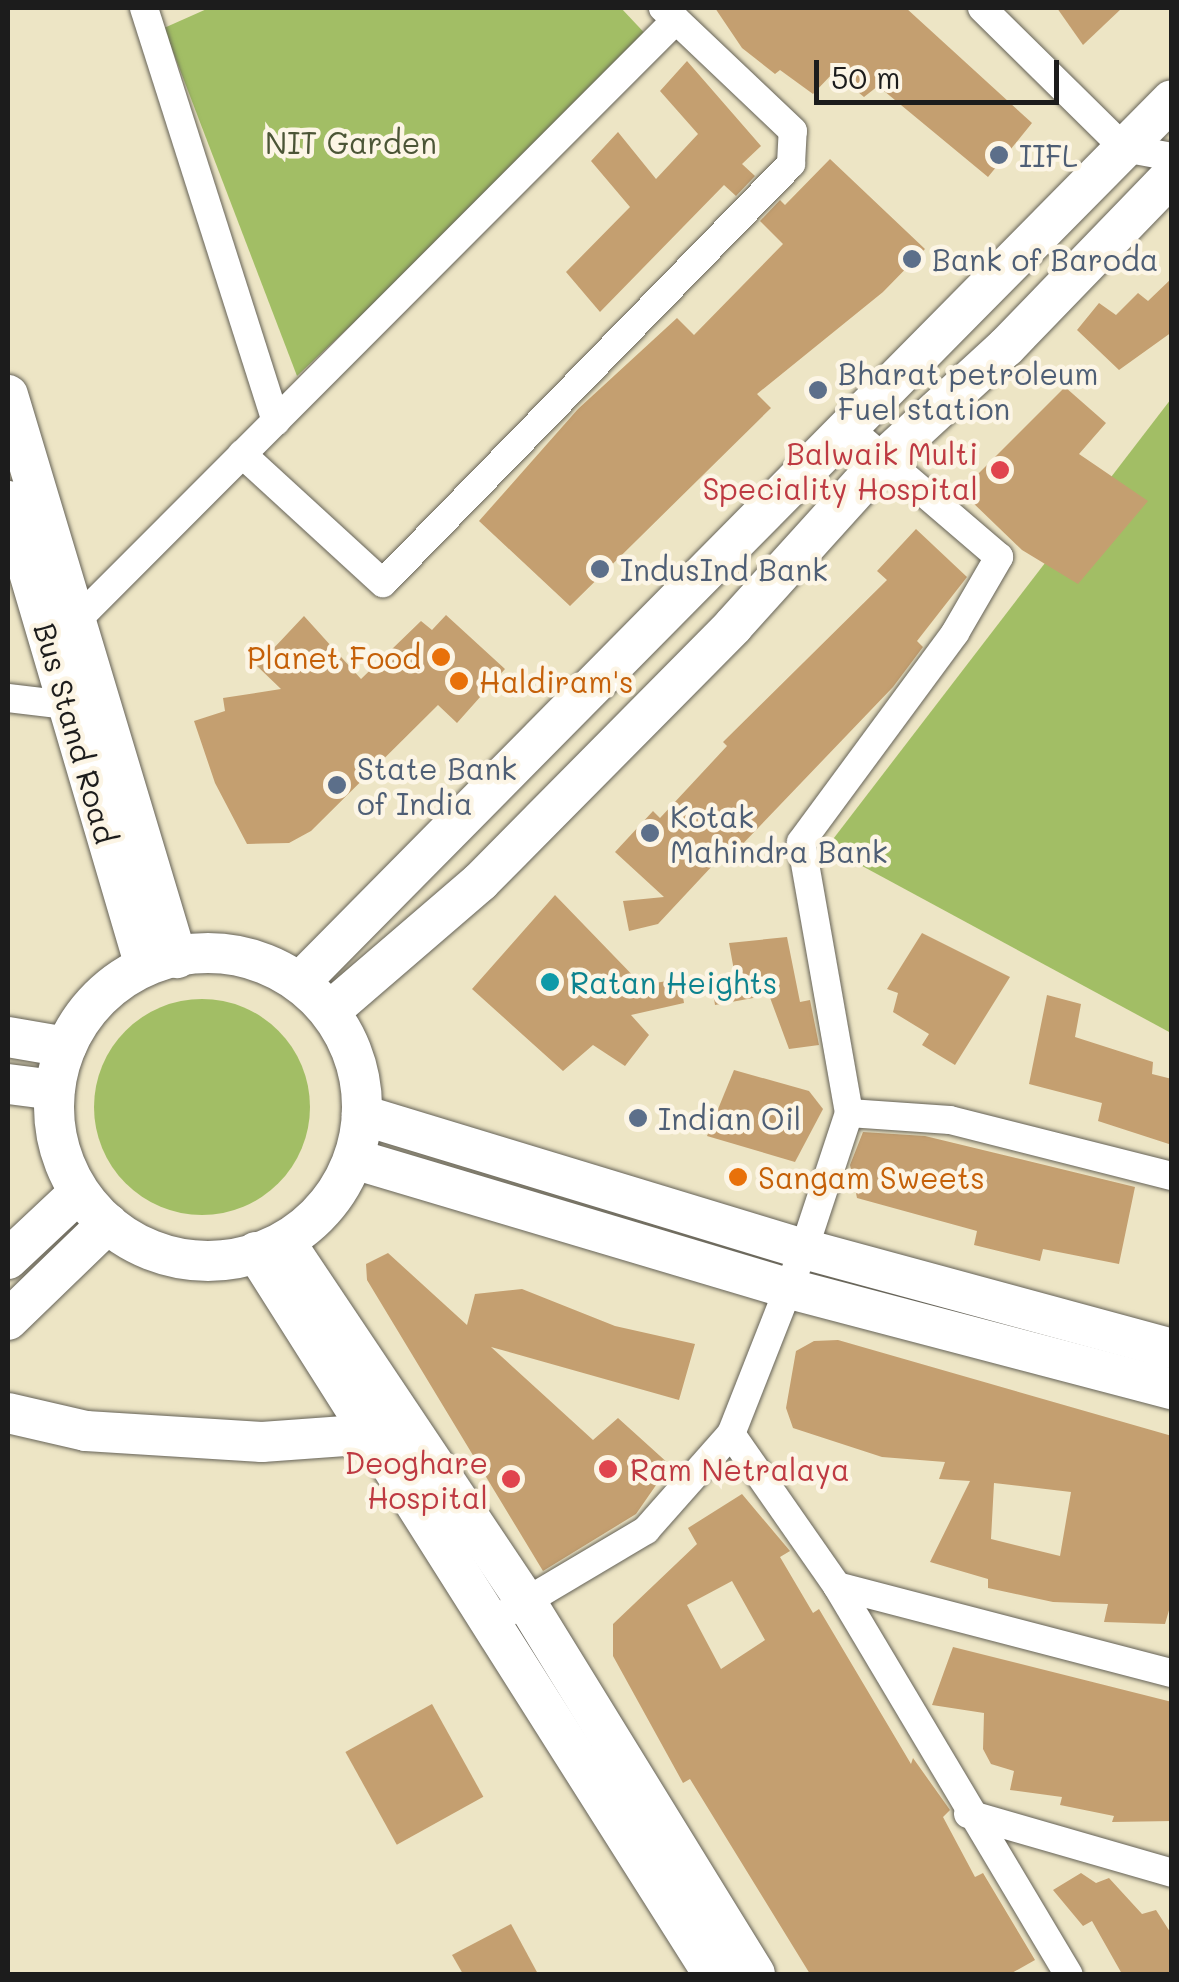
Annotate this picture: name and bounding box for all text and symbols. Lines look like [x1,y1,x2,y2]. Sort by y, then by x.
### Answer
scale bar [819,40,1064,102]
text: 50 m [831,57,901,97]
park label: NIT Garden [265,124,437,160]
place label: IIFL [1019,137,1078,173]
marker: IIFL [988,144,1010,166]
place label: Bank of Baroda [932,241,1158,277]
marker: Bank of Baroda [901,248,923,270]
place label: Bharat petroleum Fuel station [838,355,1098,426]
marker: Bharat petroleum Fuel station [807,379,829,401]
place label: Balwaik Multi Speciality Hospital [702,435,978,506]
marker: Balwaik Multi Speciality Hospital [987,457,1013,483]
place label: IndusInd Bank [620,551,828,587]
marker: IndusInd Bank [589,558,611,580]
street label: Bus Stand Road [27,618,125,848]
place label: Planet Food [247,639,421,675]
marker: Planet Food [430,646,452,668]
place label: Haldiram's [479,663,634,699]
marker: Haldiram's [448,670,470,692]
place label: State Bank of India [357,750,517,820]
marker: State Bank of India [326,774,348,796]
place label: Kotak Mahindra Bank [670,798,888,868]
marker: Kotak Mahindra Bank [639,822,661,844]
place label: Ratan Heights [570,964,777,1000]
marker: Ratan Heights [539,971,561,993]
place label: Indian Oil [658,1100,801,1136]
marker: Indian Oil [627,1107,649,1129]
place label: Sangam Sweets [758,1159,985,1195]
marker: Sangam Sweets [727,1166,749,1188]
place label: Deoghare Hospital [344,1444,488,1514]
place label: Ram Netralaya [630,1451,850,1487]
marker: Ram Netralaya [595,1456,621,1482]
marker: Deoghare Hospital [498,1466,524,1492]

